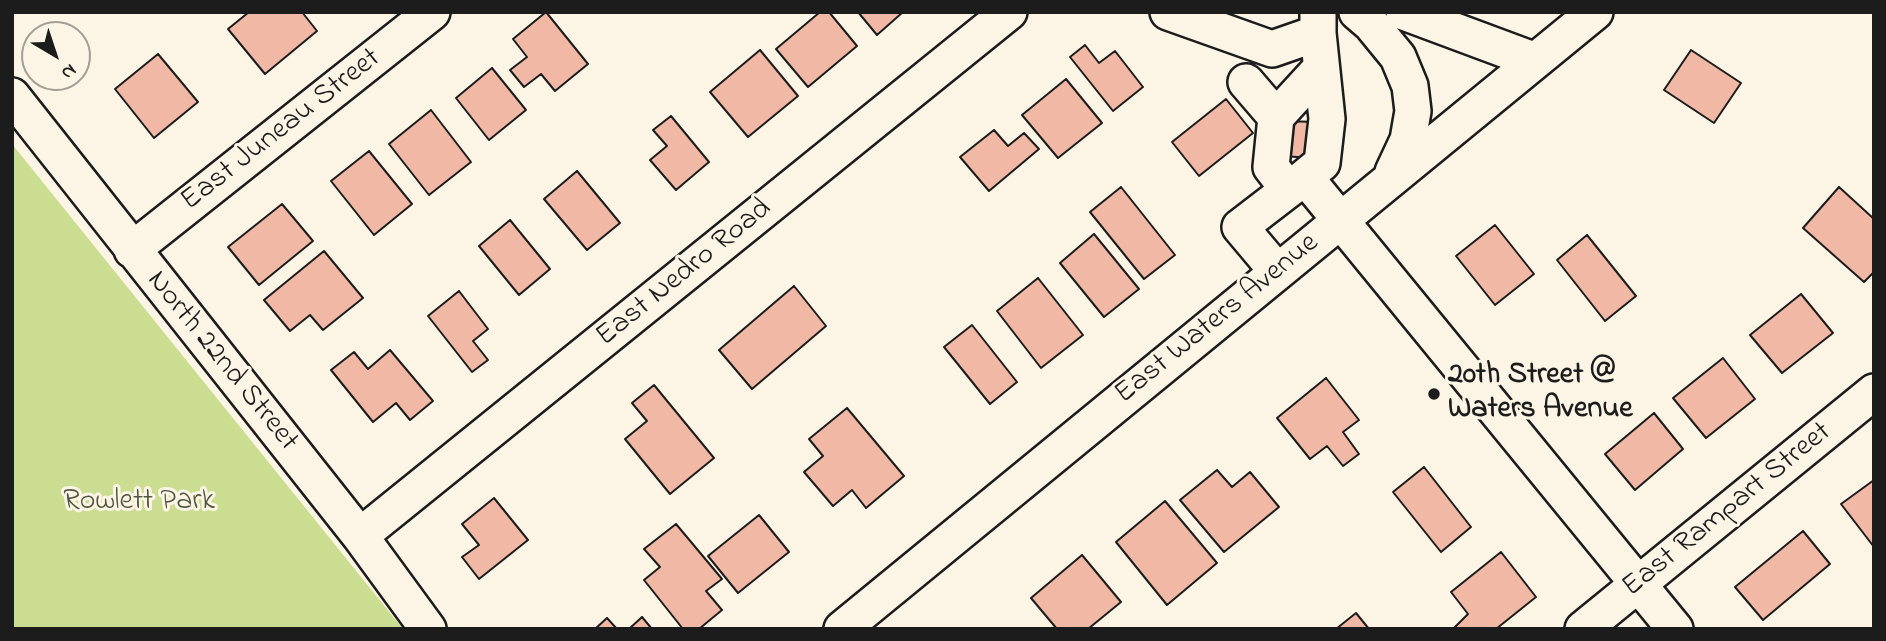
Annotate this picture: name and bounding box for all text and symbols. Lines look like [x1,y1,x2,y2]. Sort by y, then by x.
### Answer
north arrow [21,21,91,91]
street label: East Juneau Street [175,42,389,220]
text: N [55,57,82,86]
street label: East Nedro Road [590,192,780,356]
street label: East Waters Avenue [1109,227,1327,413]
street label: North 22nd Street [137,265,305,459]
place label: 20th Street @ Waters Avenue [1448,359,1633,430]
marker: 20th Street @ Waters Avenue [1426,386,1442,402]
street label: East Rampart Street [1616,416,1840,606]
park label: Rowlett Park [63,485,215,521]

